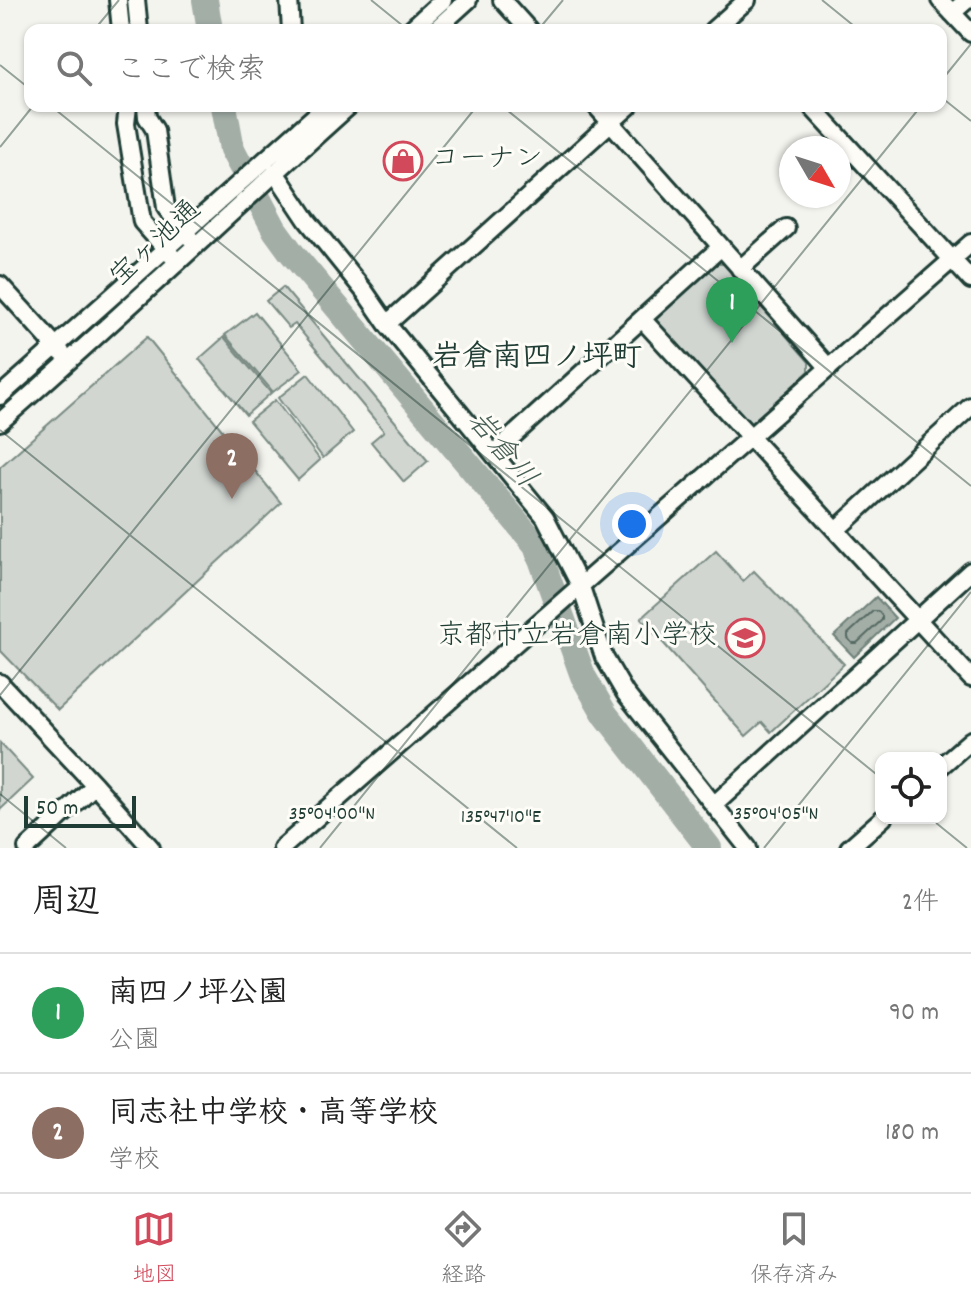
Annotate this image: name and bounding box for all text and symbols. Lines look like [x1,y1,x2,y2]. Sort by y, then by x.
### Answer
search box [24,24,947,112]
icon: search [52,46,96,90]
text: ここで検索 [116,51,266,94]
north arrow [779,136,851,208]
shop icon: コーナン [382,140,424,182]
place label: コーナン [431,141,543,181]
street label: 宝ヶ池通 [102,192,212,298]
pin: 1 [706,277,758,343]
district label: 岩倉南四ノ坪町 [432,338,642,381]
water label: 岩倉川 [455,403,545,499]
pin: 2 [206,433,258,499]
your location [612,504,652,544]
school or university icon: 京都市立岩倉南小学校 [724,617,766,659]
place label: 京都市立岩倉南小学校 [437,618,717,658]
map controls [875,752,947,824]
button: locate [875,752,947,824]
scale bar [24,792,136,828]
text: 50 m [36,794,78,825]
text: 35°04'00"N [289,801,375,829]
text: 35°04'05"N [734,801,818,829]
text: 135°47'10"E [461,804,541,832]
text: 周辺 [32,880,100,929]
text: 2件 [902,885,939,922]
text: 南四ノ坪公園 [108,974,288,1017]
text: 1 [55,995,61,1032]
text: 90 m [889,995,939,1032]
text: 公園 [108,1023,160,1060]
text: 同志社中学校・高等学校 [108,1094,438,1137]
text: 2 [52,1115,64,1152]
text: 180 m [885,1115,939,1152]
text: 学校 [108,1143,160,1180]
tab: 地図 [132,1207,177,1292]
tab: 経路 [441,1207,486,1292]
tab: 保存済み [750,1207,839,1292]

